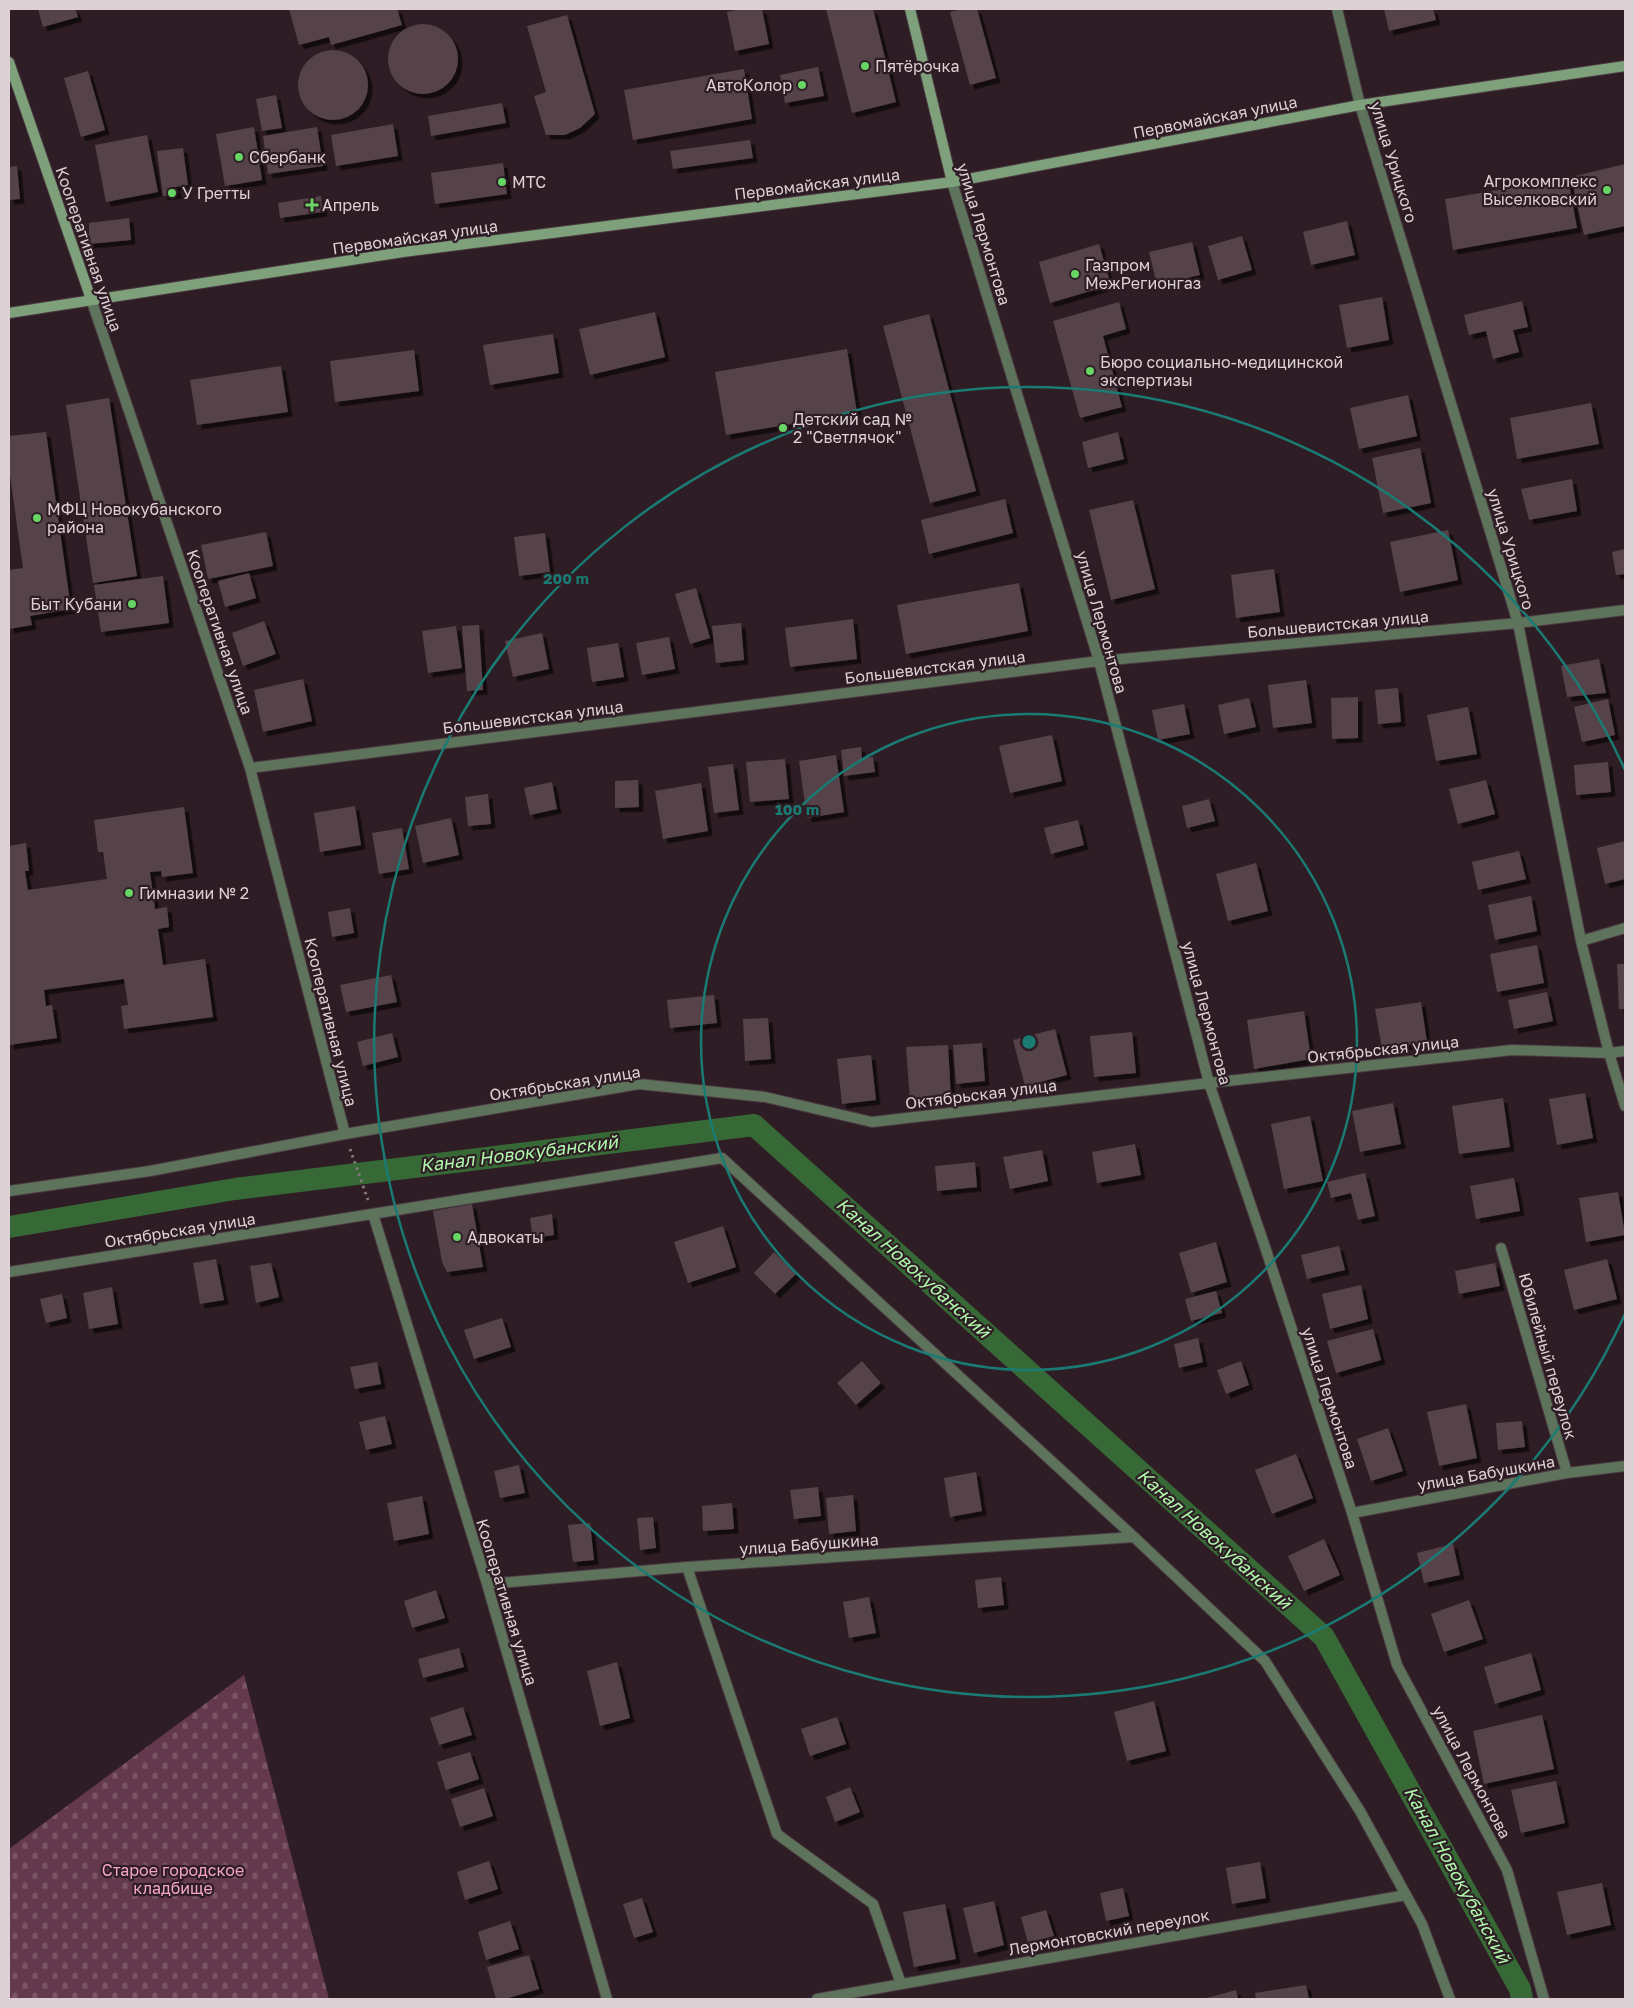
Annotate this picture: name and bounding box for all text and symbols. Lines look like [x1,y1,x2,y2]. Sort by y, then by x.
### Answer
place label: Пятёрочка [875,56,959,76]
marker: Пятёрочка [859,60,871,72]
place label: АвтоКолор [706,75,792,95]
marker: АвтоКолор [796,79,808,91]
street label: Первомайская улица [1131,91,1299,143]
street label: улица Урицкого [1366,99,1422,225]
place label: Сбербанк [249,147,326,167]
marker: Сбербанк [233,151,245,163]
street label: улица Лермонтова [953,160,1015,308]
street label: Кооперативная улица [51,164,127,334]
street label: Первомайская улица [733,164,901,204]
place label: Агрокомплекс Выселковский [1482,171,1597,209]
place label: МТС [512,172,546,192]
marker: МТС [496,176,508,188]
place label: У Гретты [182,183,251,203]
marker: Агрокомплекс Выселковский [1601,184,1613,196]
marker: У Гретты [166,187,178,199]
place label: Апрель [322,195,379,215]
marker: Апрель [306,199,318,211]
street label: Первомайская улица [331,215,499,259]
place label: Газпром МежРегионгаз [1085,255,1201,293]
marker: Газпром МежРегионгаз [1069,268,1081,280]
place label: Бюро социально-медицинской экспертизы [1100,352,1343,390]
marker: Бюро социально-медицинской экспертизы [1084,365,1096,377]
place label: Детский сад № 2 "Светлячок" [793,409,912,447]
marker: Детский сад № 2 "Светлячок" [777,422,789,434]
street label: улица Урицкого [1483,486,1539,612]
place label: МФЦ Новокубанского района [47,499,222,537]
marker: МФЦ Новокубанского района [31,512,43,524]
street label: Кооперативная улица [182,547,258,717]
street label: улица Лермонтова [1072,548,1132,696]
text: 200 m [543,569,589,587]
place label: Быт Кубани [30,594,122,614]
marker: Быт Кубани [126,598,138,610]
street label: Большевистская улица [1246,606,1430,642]
street label: Большевистская улица [843,646,1027,688]
street label: Большевистская улица [441,696,625,738]
text: 100 m [775,800,819,818]
place label: Гимназии № 2 [139,883,249,903]
marker: Гимназии № 2 [123,887,135,899]
street label: Кооперативная улица [300,936,362,1108]
street label: улица Лермонтова [1178,939,1236,1087]
street label: Октябрьская улица [1306,1031,1460,1067]
centre of rings [1020,1033,1038,1051]
street label: Октябрьская улица [488,1061,642,1105]
street label: Октябрьская улица [904,1075,1058,1113]
water label: Канал Новокубанский [419,1130,620,1176]
water label: Канал Новокубанский [832,1193,996,1343]
street label: Октябрьская улица [103,1208,257,1252]
place label: Адвокаты [467,1227,544,1247]
marker: Адвокаты [451,1231,463,1243]
street label: Юбилейный переулок [1515,1270,1581,1442]
street label: улица Лермонтова [1298,1325,1362,1471]
street label: улица Бабушкина [1416,1451,1556,1495]
water label: Канал Новокубанский [1133,1464,1297,1614]
street label: Кооперативная улица [472,1516,542,1688]
street label: улица Бабушкина [739,1529,879,1559]
street label: улица Лермонтова [1429,1702,1515,1842]
water label: Канал Новокубанский [1400,1782,1516,1968]
park label: Старое городское кладбище [102,1860,244,1898]
street label: Лермонтовский переулок [1007,1904,1211,1960]

